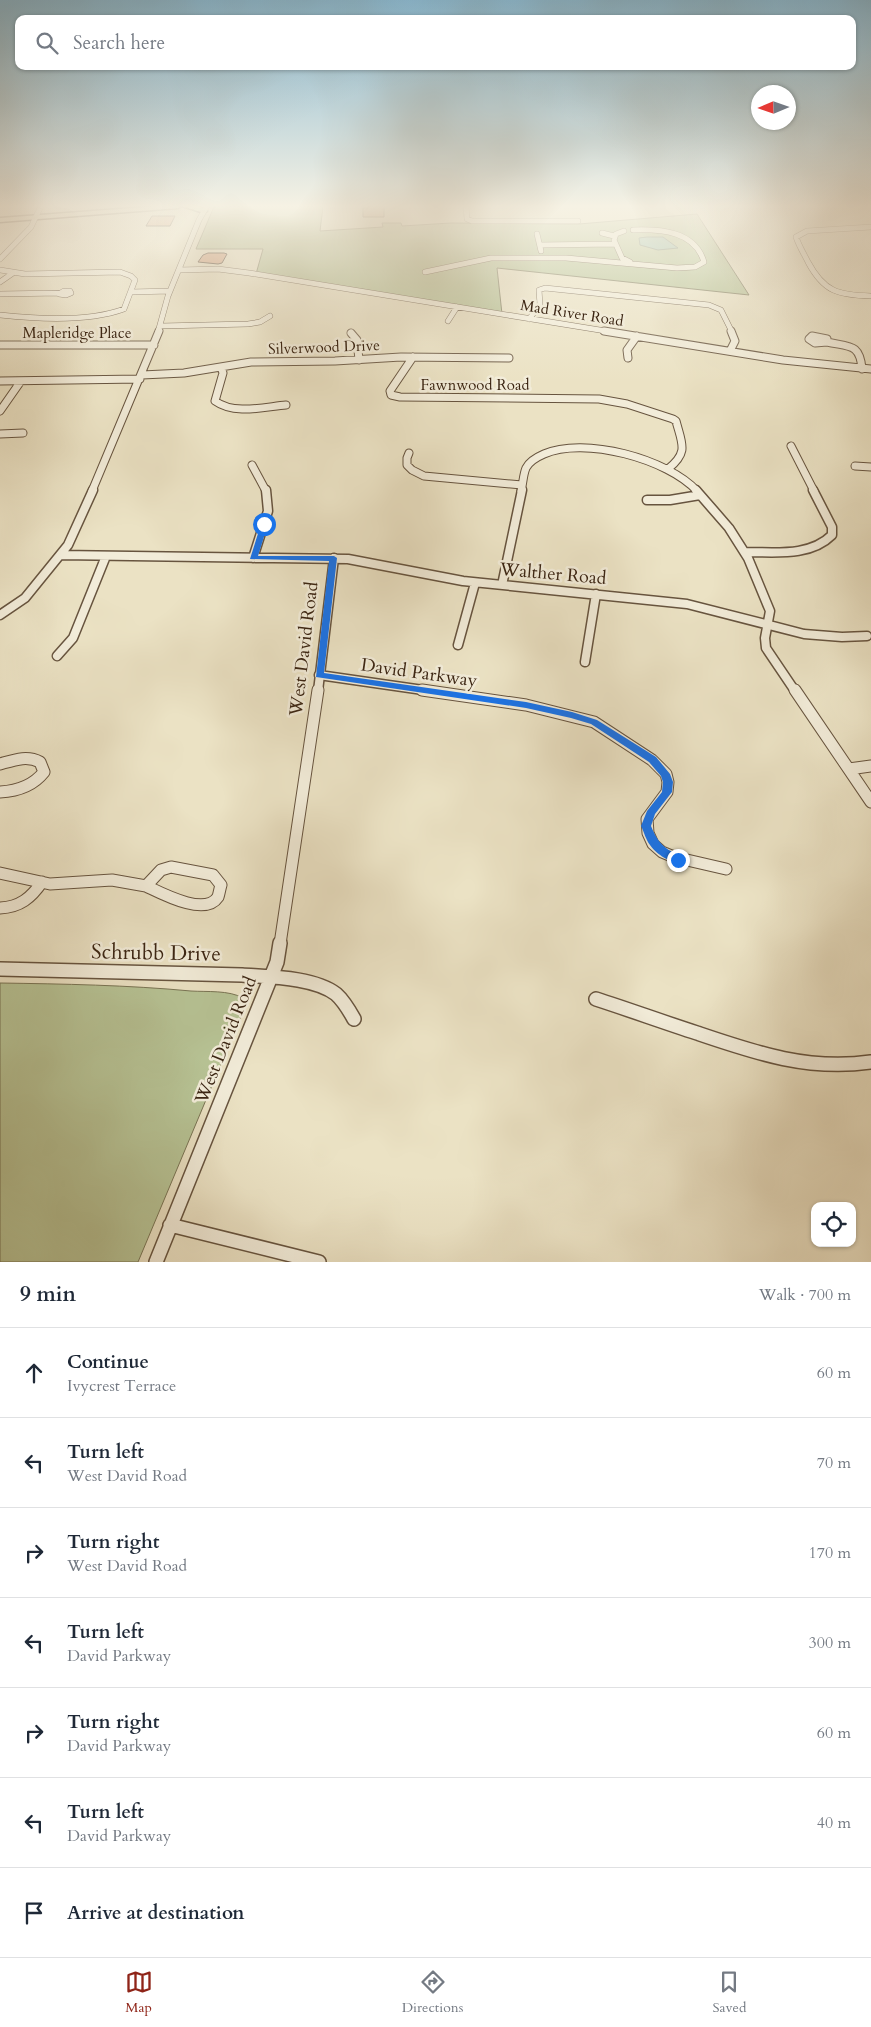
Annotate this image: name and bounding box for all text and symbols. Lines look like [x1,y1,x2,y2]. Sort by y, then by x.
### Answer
search box [15,15,856,70]
icon: search [33,29,61,57]
text: Search here [73,30,165,56]
north arrow [751,85,796,130]
street label: Mad River Road [519,295,625,331]
street label: Mapleridge Place [23,323,132,343]
street label: Silverwood Drive [268,335,380,359]
street label: Fawnwood Road [421,375,529,395]
route start [253,513,276,536]
street label: Walther Road [498,557,608,591]
street label: West David Road [283,580,325,719]
street label: David Parkway [359,652,479,694]
route end [667,849,690,872]
street label: Schrubb Drive [91,937,221,969]
street label: West David Road [189,972,263,1108]
map controls [811,1202,856,1247]
button: locate [811,1202,856,1247]
text: 9 min [20,1280,76,1309]
text: Walk · 700 m [759,1284,851,1306]
text: Continue [67,1349,149,1375]
icon: ahead [20,1359,48,1387]
text: 60 m [817,1362,851,1384]
text: Ivycrest Terrace [67,1375,176,1397]
text: Turn left [67,1439,144,1465]
icon: left [20,1449,48,1477]
text: 70 m [817,1452,851,1474]
text: West David Road [67,1465,187,1487]
text: Turn right [67,1529,159,1555]
icon: right [20,1539,48,1567]
text: 170 m [809,1542,851,1564]
text: West David Road [67,1555,187,1577]
text: Turn left [67,1619,144,1645]
icon: left [20,1629,48,1657]
text: 300 m [809,1632,851,1654]
text: David Parkway [67,1645,171,1667]
text: Turn right [67,1709,159,1735]
icon: right [20,1719,48,1747]
text: 60 m [817,1722,851,1744]
text: David Parkway [67,1735,171,1757]
text: Turn left [67,1799,144,1825]
icon: left [20,1809,48,1837]
text: 40 m [817,1812,851,1834]
text: David Parkway [67,1825,171,1847]
icon: arrive [20,1899,48,1927]
text: Arrive at destination [67,1900,244,1926]
tab: Map [125,1968,153,2017]
tab: Directions [402,1968,463,2017]
tab: Saved [712,1968,746,2017]

